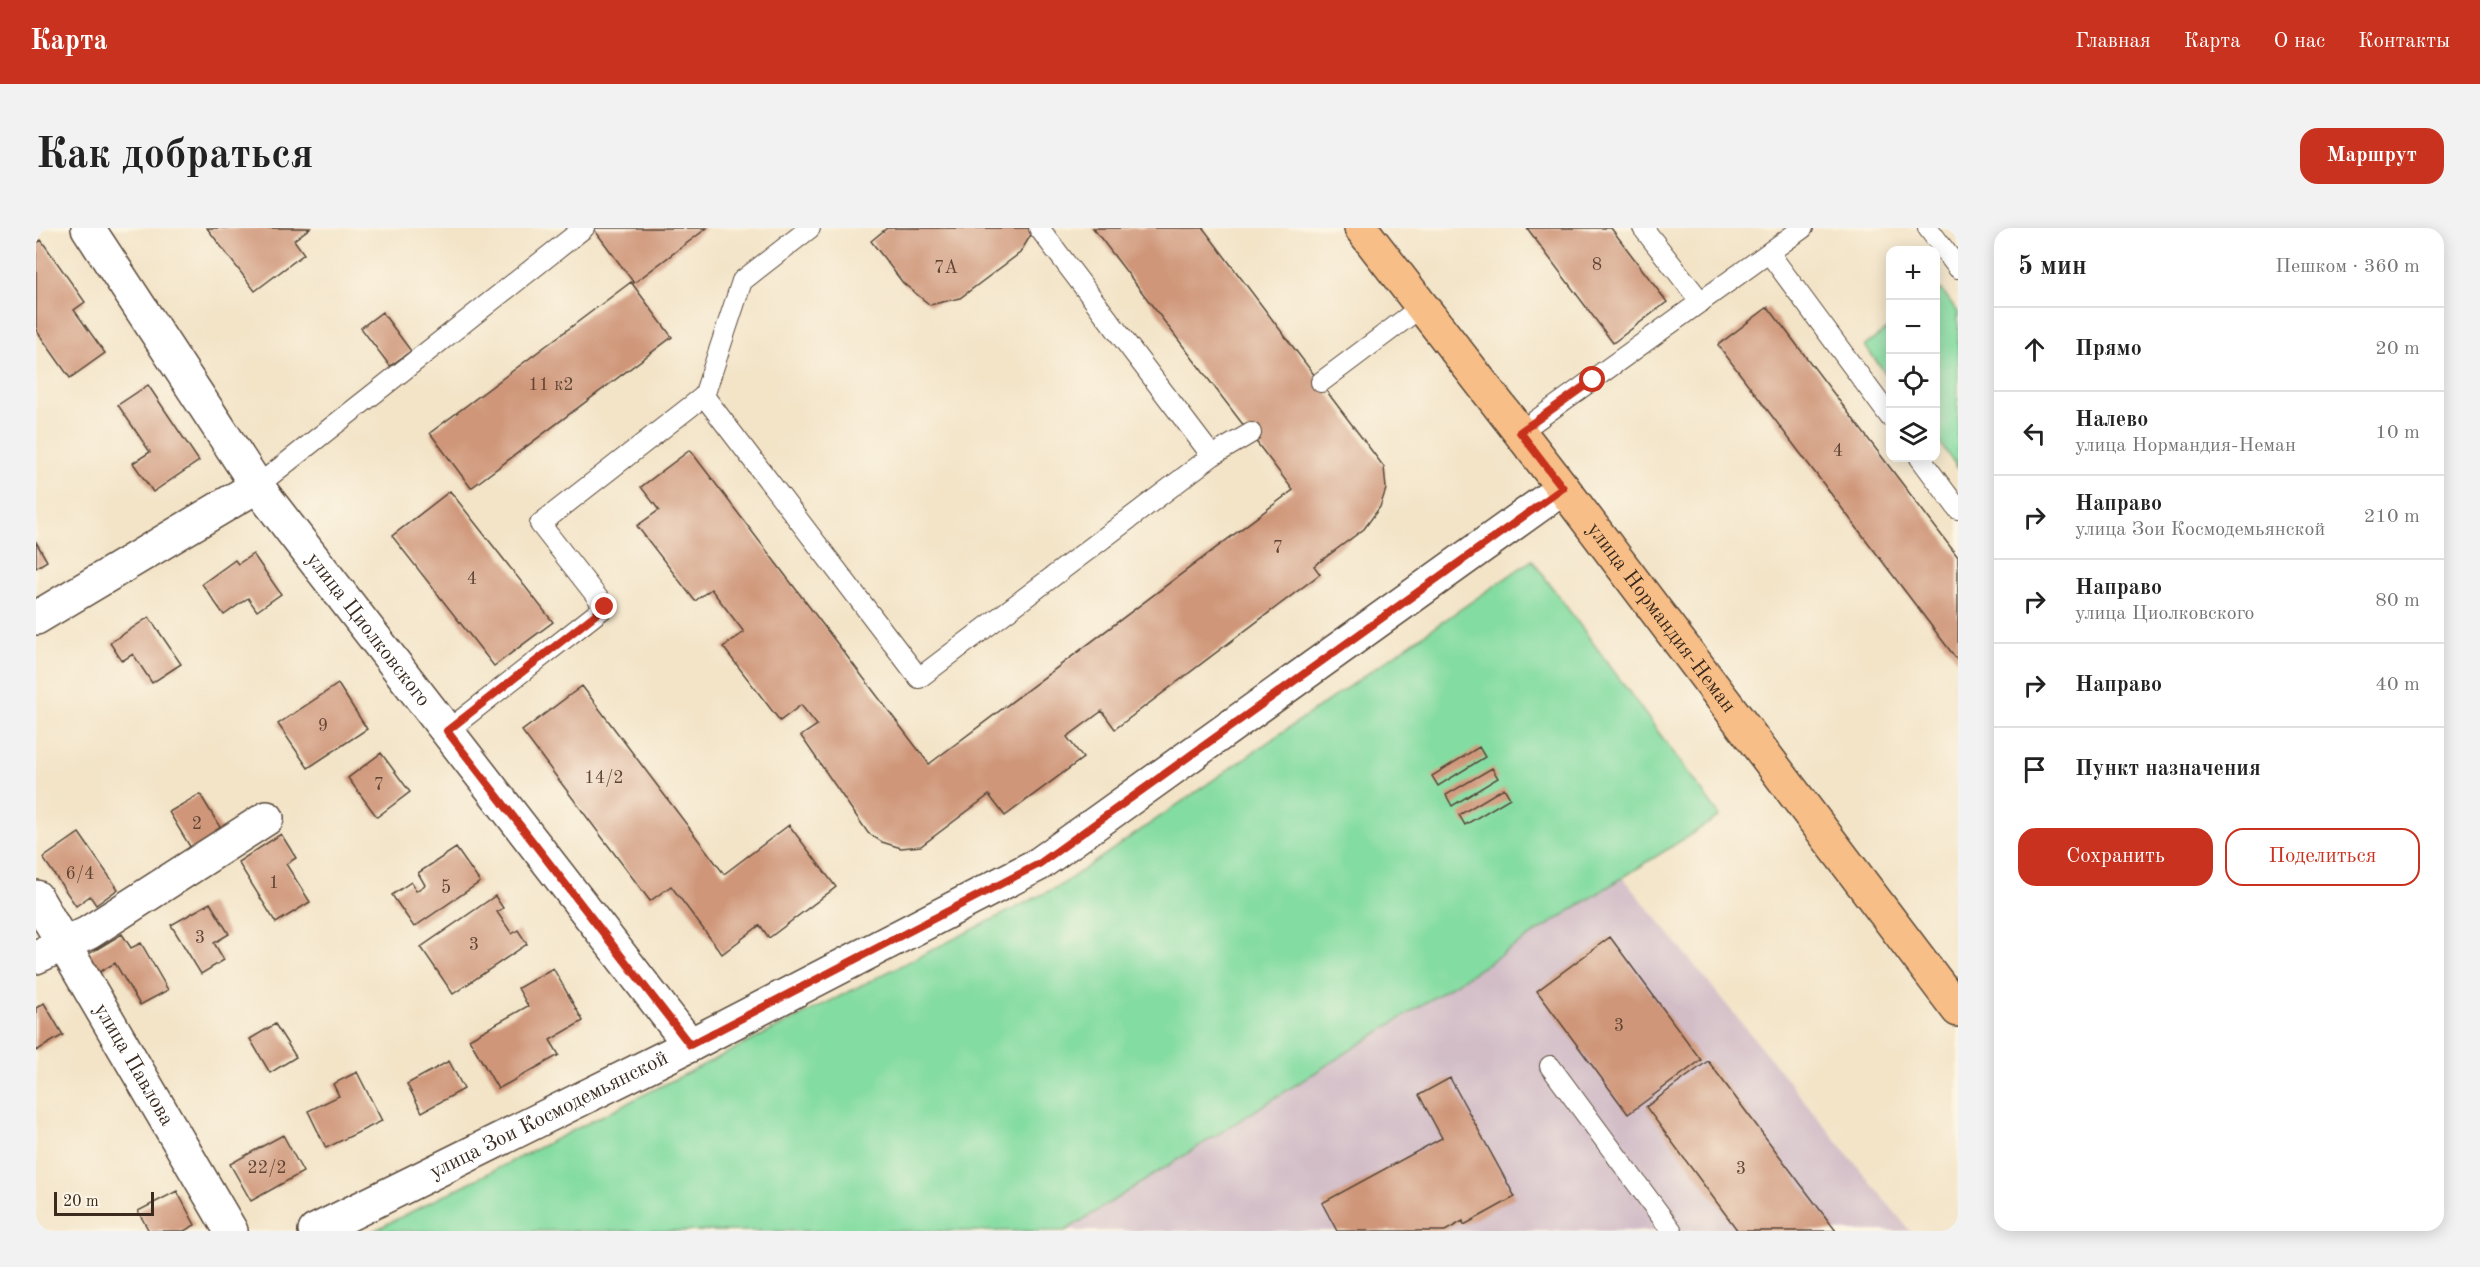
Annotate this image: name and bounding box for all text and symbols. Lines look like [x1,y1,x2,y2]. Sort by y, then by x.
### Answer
text: Карта [30,28,108,56]
text: Главная [2075,31,2151,52]
text: Карта [2184,31,2241,52]
text: О нас [2274,31,2325,52]
text: Контакты [2358,31,2450,52]
button: Маршрут [2300,128,2444,184]
text: Как добраться [36,135,313,177]
map controls [1886,246,1940,462]
button: + [1886,246,1940,300]
text: 5 мин [2018,254,2087,280]
house number: 8 [1592,256,1602,274]
text: Пешком · 360 m [2275,257,2420,277]
house number: 7А [934,259,958,277]
button: − [1886,300,1940,354]
icon: ahead [2018,333,2051,366]
text: Прямо [2075,338,2142,360]
text: 20 m [2375,339,2420,359]
button: locate [1886,354,1940,408]
route start [1579,366,1605,392]
house number: 11 к2 [528,376,574,394]
button: layers [1886,408,1940,462]
text: Налево [2075,409,2148,431]
icon: left [2018,417,2051,450]
text: 10 m [2375,423,2420,443]
text: улица Нормандия-Неман [2075,436,2296,456]
house number: 4 [1833,442,1843,460]
text: Направо [2075,493,2162,515]
icon: right [2018,501,2051,534]
text: 210 m [2364,507,2420,527]
street label: улица Нормандия-Неман [1583,519,1740,717]
text: улица Зои Космодемьянской [2075,520,2325,540]
house number: 7 [1273,539,1283,557]
street label: улица Циолковского [302,549,434,710]
house number: 4 [467,570,477,588]
text: Направо [2075,577,2162,599]
icon: right [2018,585,2051,618]
text: 80 m [2375,591,2420,611]
route end [591,593,617,619]
text: улица Циолковского [2075,604,2254,624]
icon: right [2018,669,2051,702]
text: Направо [2075,674,2162,696]
text: 40 m [2375,675,2420,695]
house number: 9 [318,717,328,735]
icon: arrive [2018,753,2051,786]
text: Пункт назначения [2075,758,2261,780]
house number: 14/2 [584,769,624,787]
house number: 7 [374,776,384,794]
house number: 2 [192,815,202,833]
button: Сохранить [2018,828,2213,886]
button: Поделиться [2225,828,2420,886]
house number: 6/4 [66,865,94,883]
house number: 1 [269,874,279,892]
house number: 5 [441,879,451,897]
house number: 3 [195,929,205,947]
house number: 3 [469,936,479,954]
street label: улица Павлова [90,1000,178,1129]
house number: 3 [1614,1017,1624,1035]
street label: улица Зои Космодемьянской [426,1047,671,1183]
house number: 22/2 [247,1159,287,1177]
house number: 3 [1736,1160,1746,1178]
scale bar [54,1189,154,1216]
text: 20 m [63,1194,99,1210]

